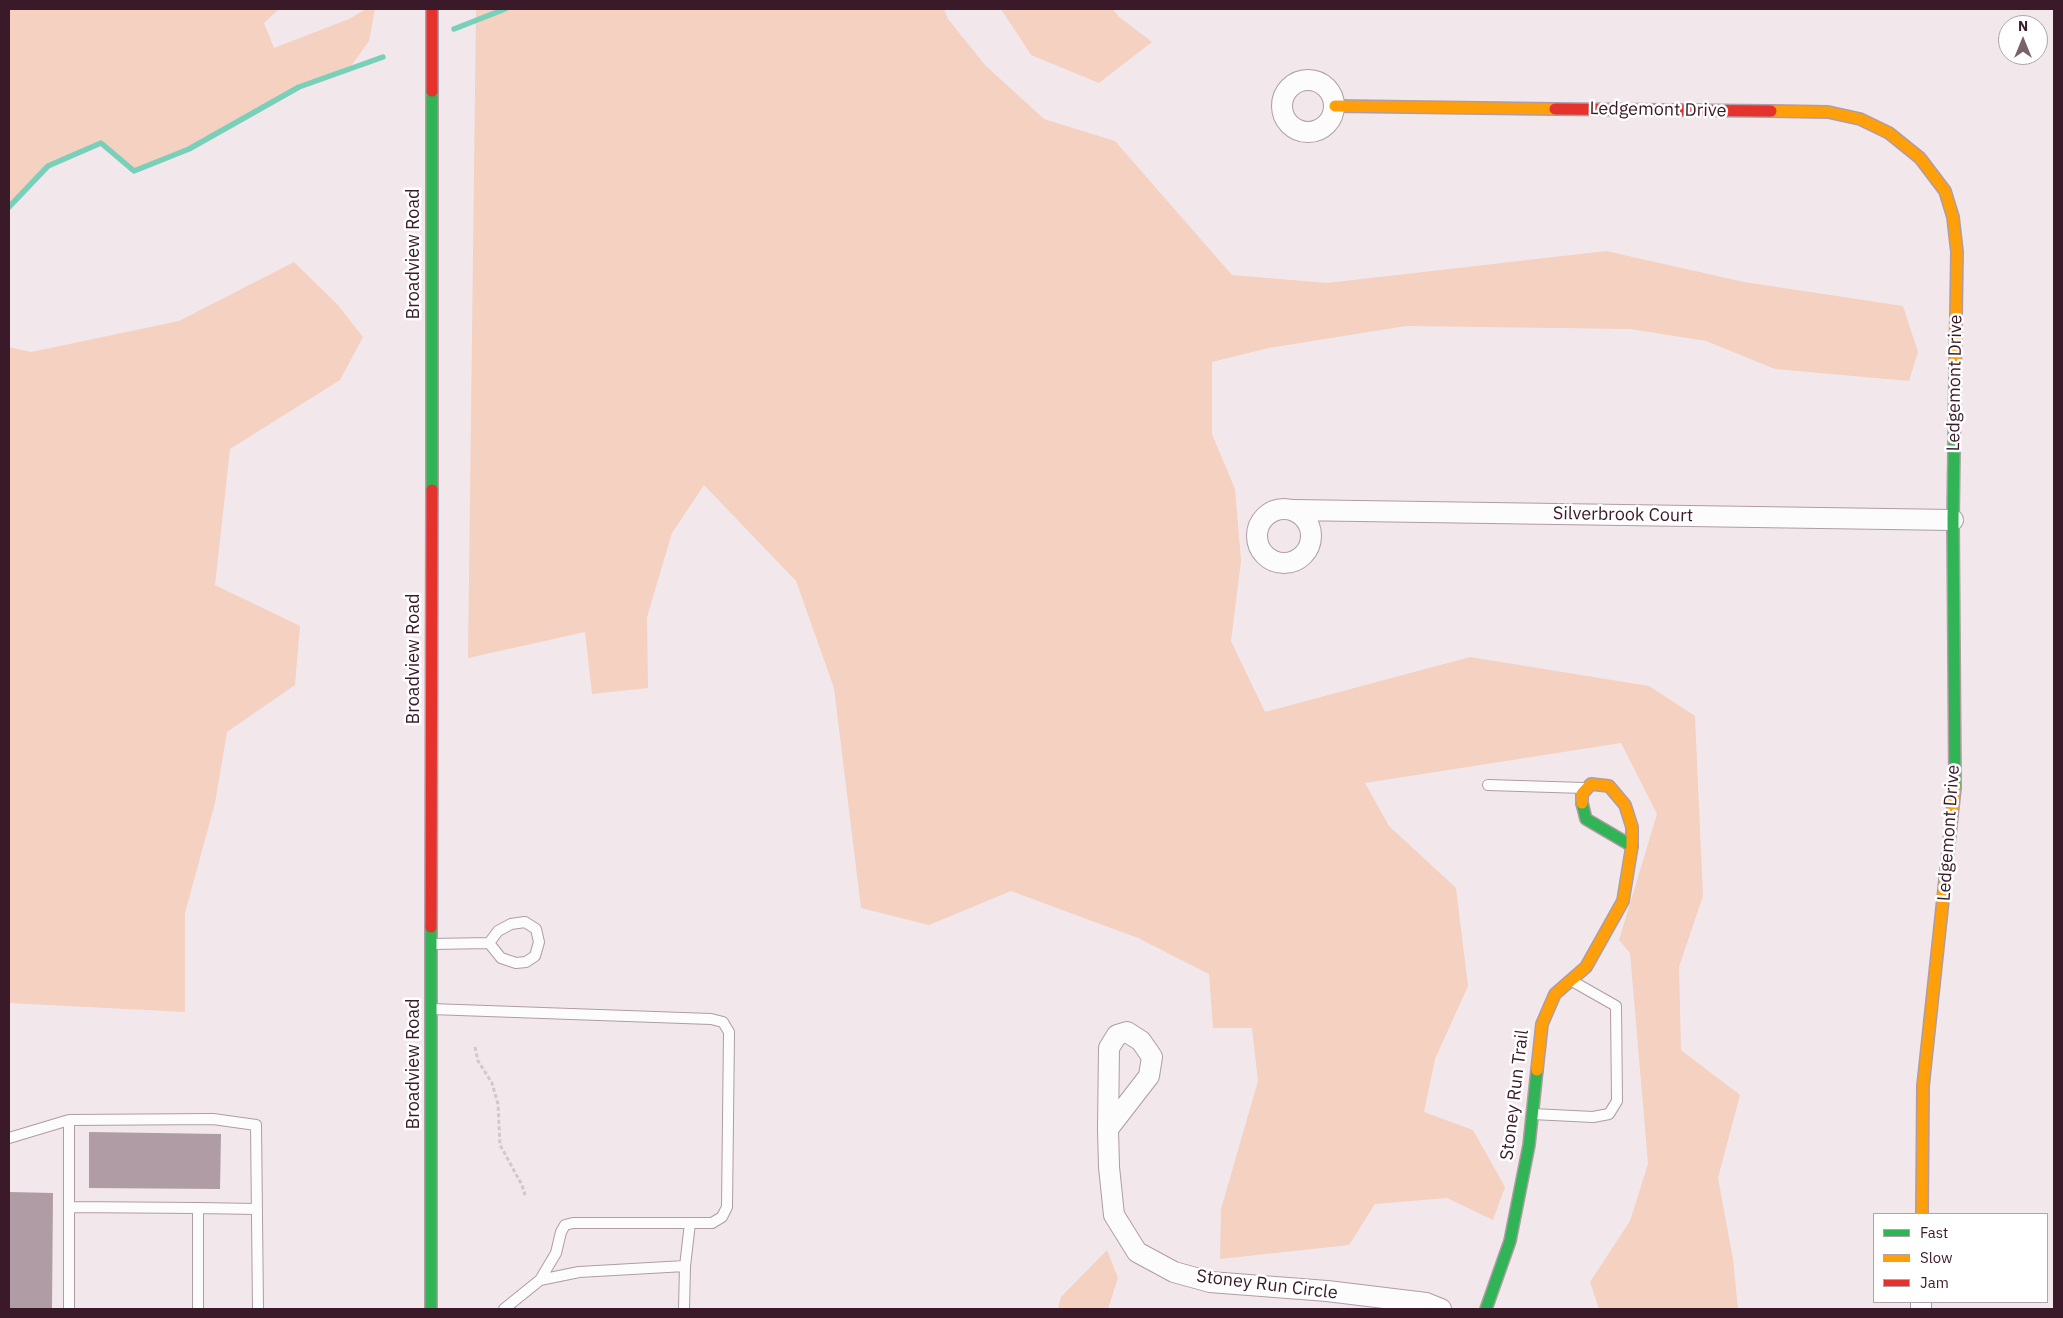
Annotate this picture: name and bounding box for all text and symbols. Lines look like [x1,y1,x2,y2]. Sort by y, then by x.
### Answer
north arrow [1998,15,2048,65]
text: N [2018,17,2028,35]
street label: Ledgemont Drive [1589,98,1727,122]
street label: Broadview Road [403,188,425,320]
street label: Ledgemont Drive [1943,314,1967,452]
street label: Silverbrook Court [1553,503,1693,527]
street label: Broadview Road [403,593,425,725]
street label: Ledgemont Drive [1933,764,1965,902]
street label: Broadview Road [403,998,425,1130]
street label: Stoney Run Trail [1496,1029,1534,1161]
legend [1873,1213,2048,1303]
text: Fast [1920,1223,1948,1242]
text: Slow [1920,1248,1953,1267]
street label: Stoney Run Circle [1195,1266,1339,1304]
text: Jam [1920,1273,1949,1292]

